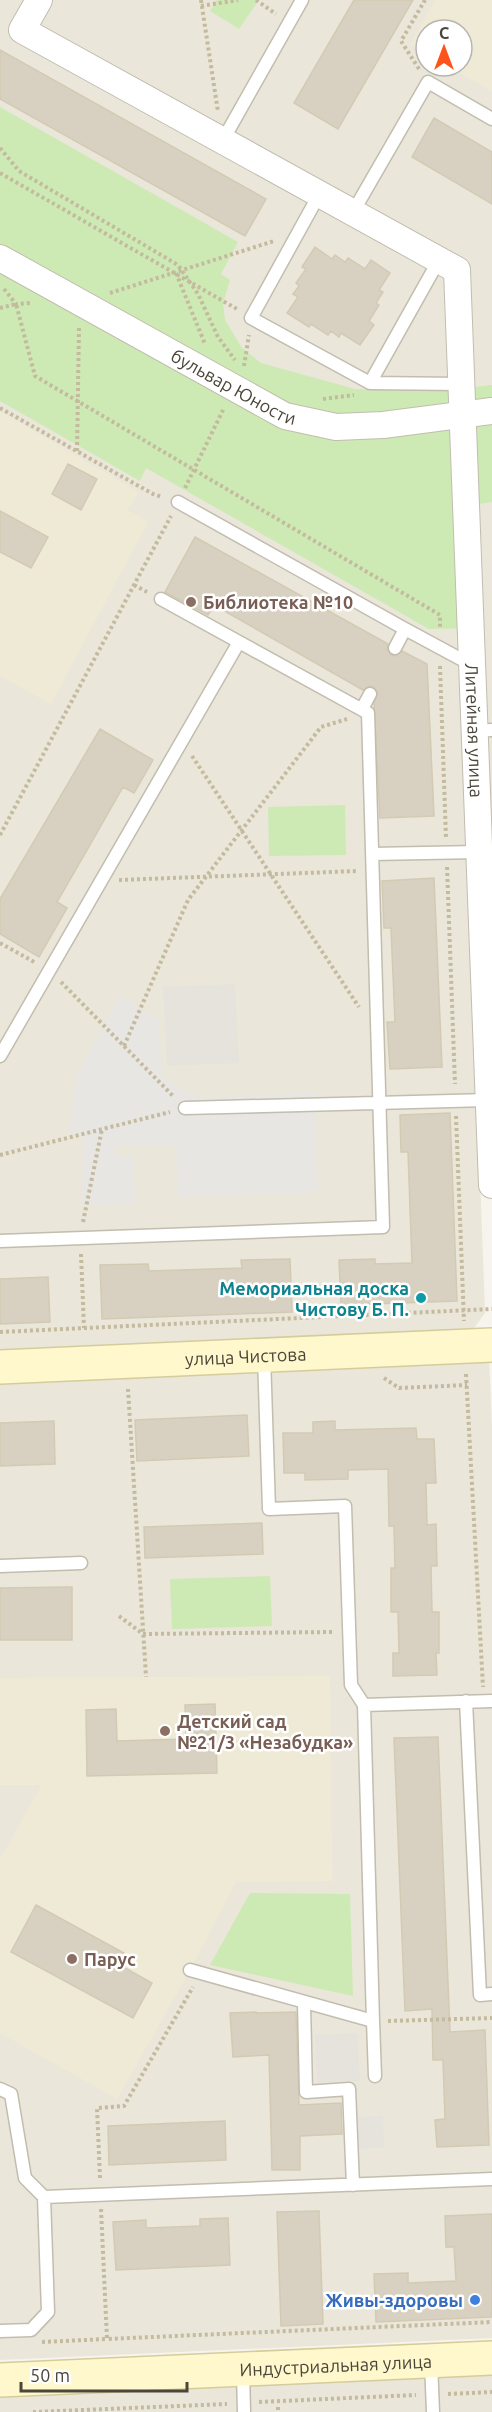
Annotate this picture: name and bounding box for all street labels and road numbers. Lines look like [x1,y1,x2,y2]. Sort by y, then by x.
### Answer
street label: бульвар Юности [168,345,298,428]
street label: Литейная улица [462,663,487,798]
street label: улица Чистова [185,1343,307,1369]
street label: Индустриальная улица [239,2351,432,2379]

